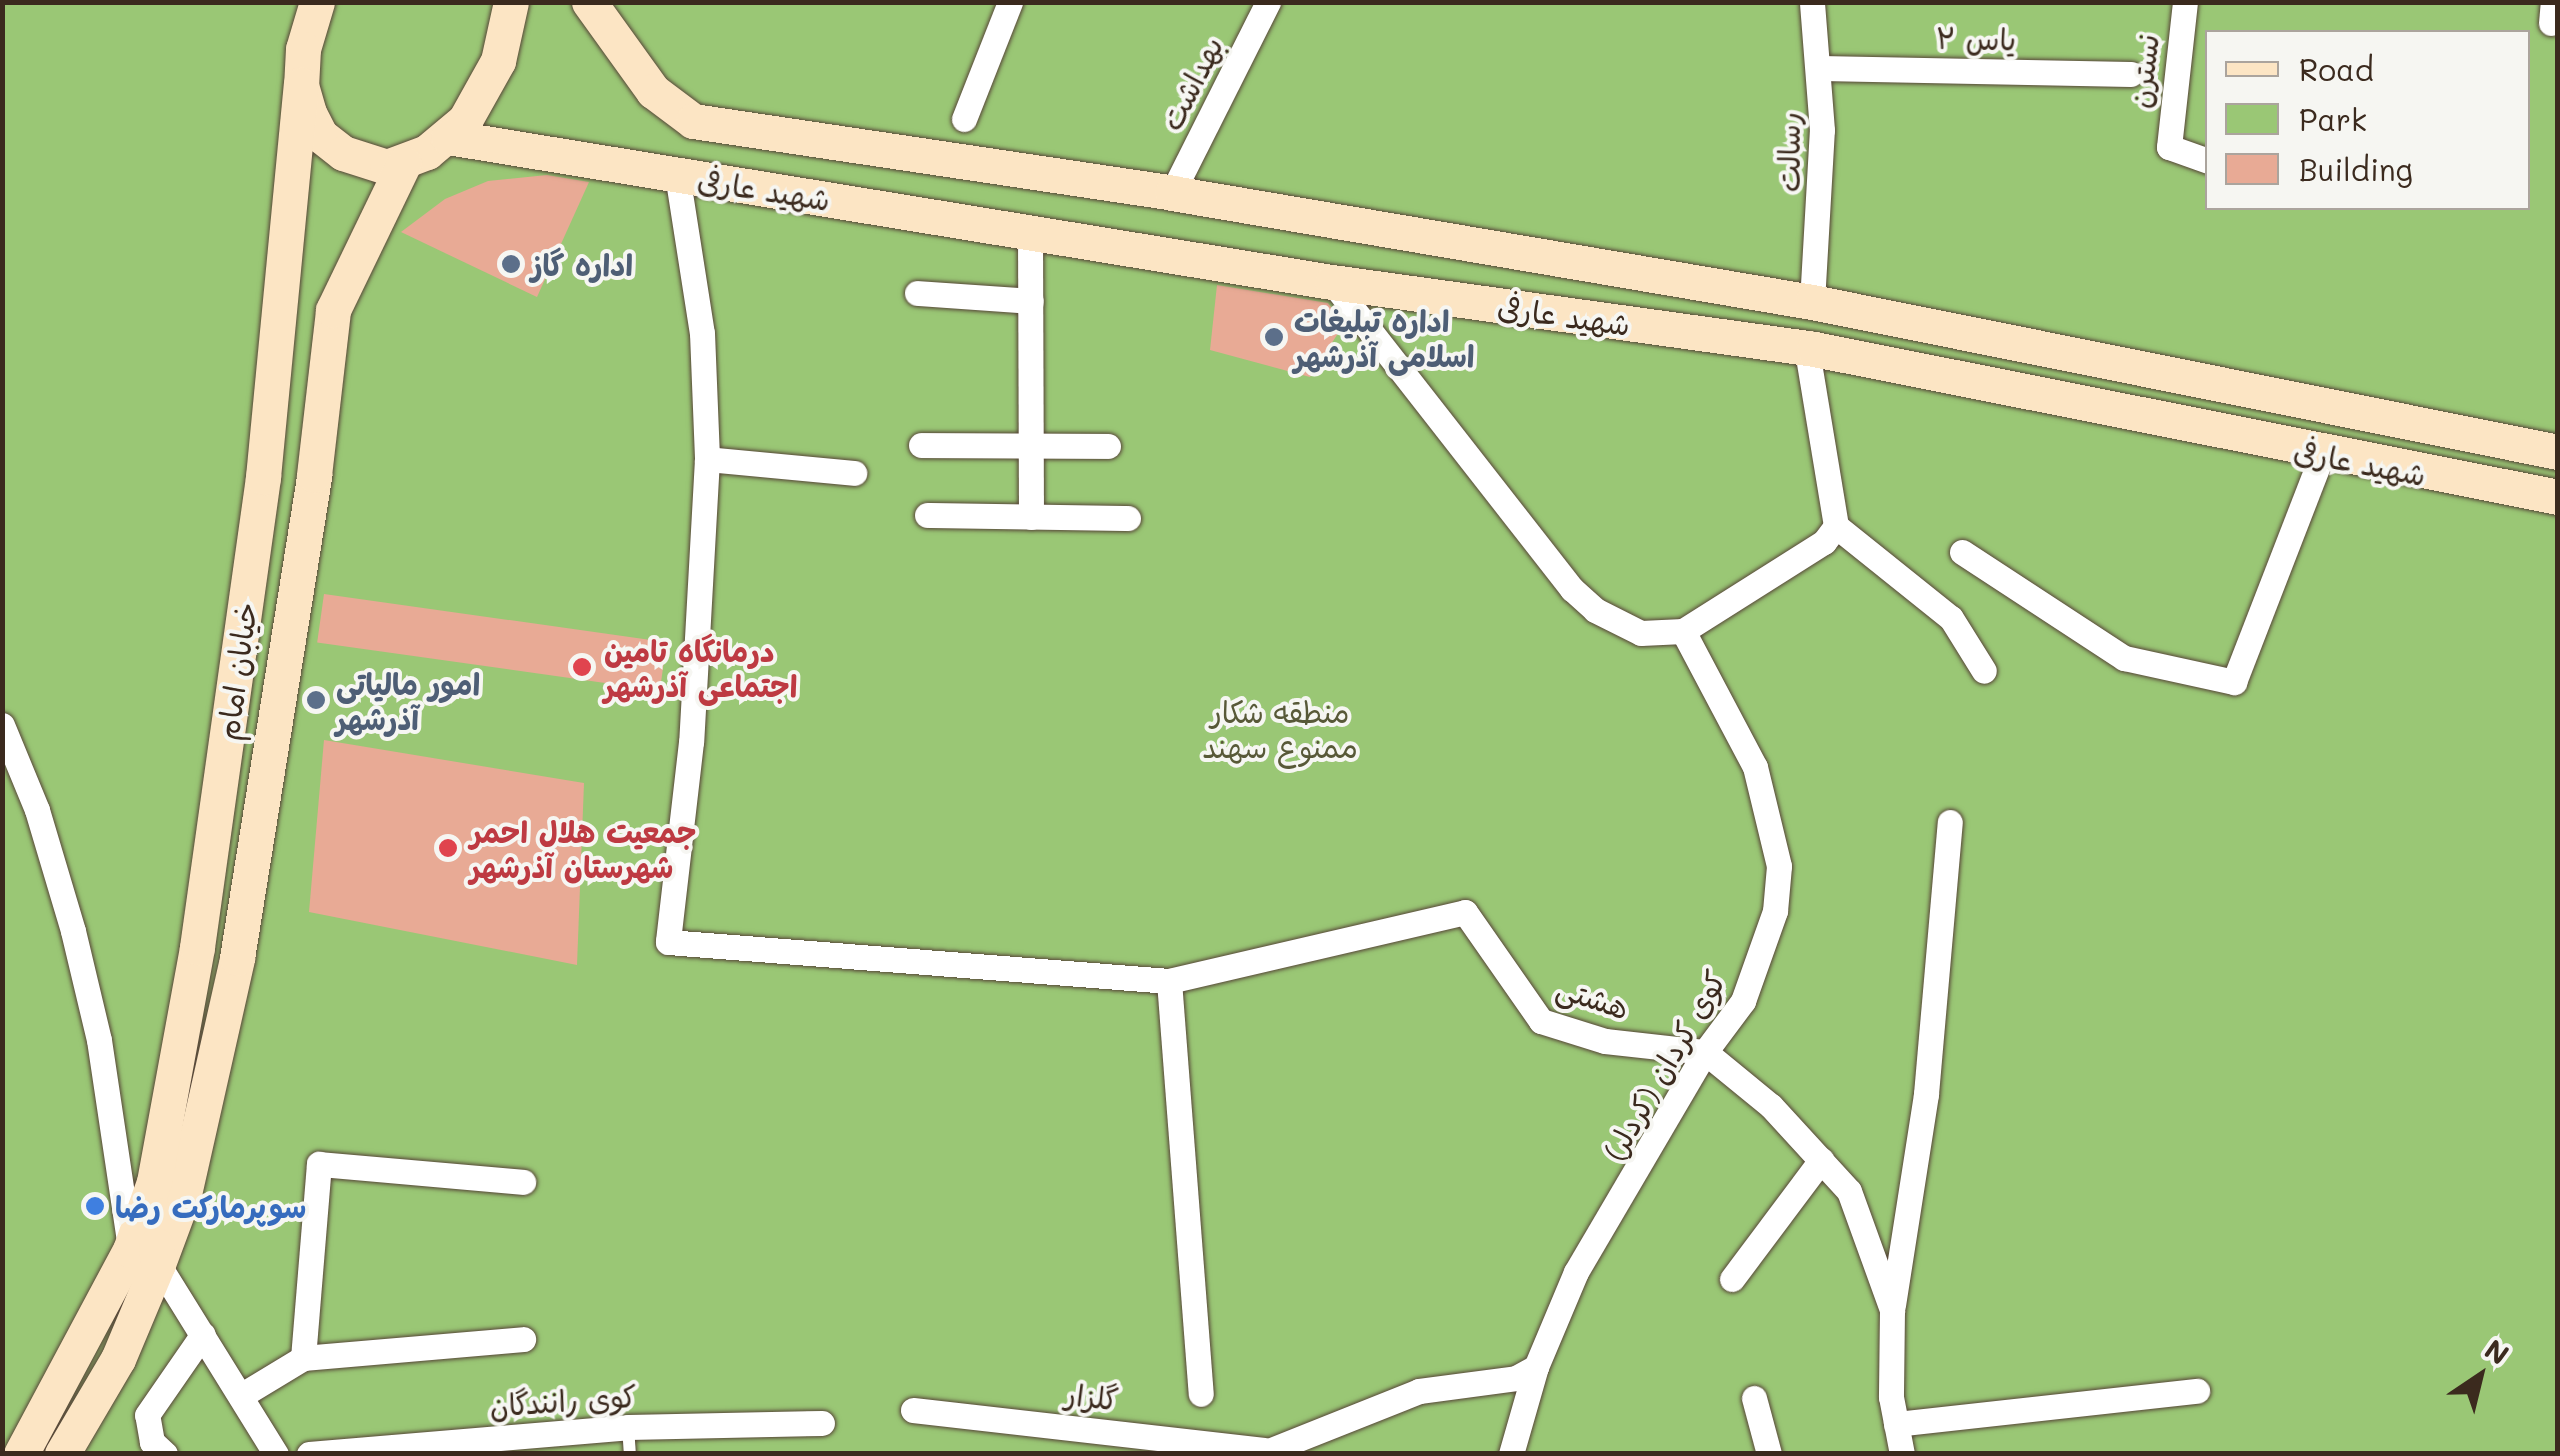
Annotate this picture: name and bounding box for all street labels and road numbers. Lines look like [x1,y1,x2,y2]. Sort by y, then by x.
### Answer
street label: یاس ۲ [1935,19,2017,57]
street label: بهداشت [1152,30,1230,136]
street label: نسترن [2121,32,2165,110]
street label: رسالت [1770,112,1806,192]
street label: شهید عارفی [695,161,833,217]
street label: شهید عارفی [1495,288,1633,342]
street label: شهید عارفی [2291,432,2429,492]
street label: خیابان امام [209,600,263,742]
street label: کوی کردان (کردلر) [1595,964,1733,1166]
street label: هشتی [1552,968,1634,1026]
street label: گلزار [1063,1375,1121,1417]
street label: کوی رانندگان [488,1377,638,1423]

